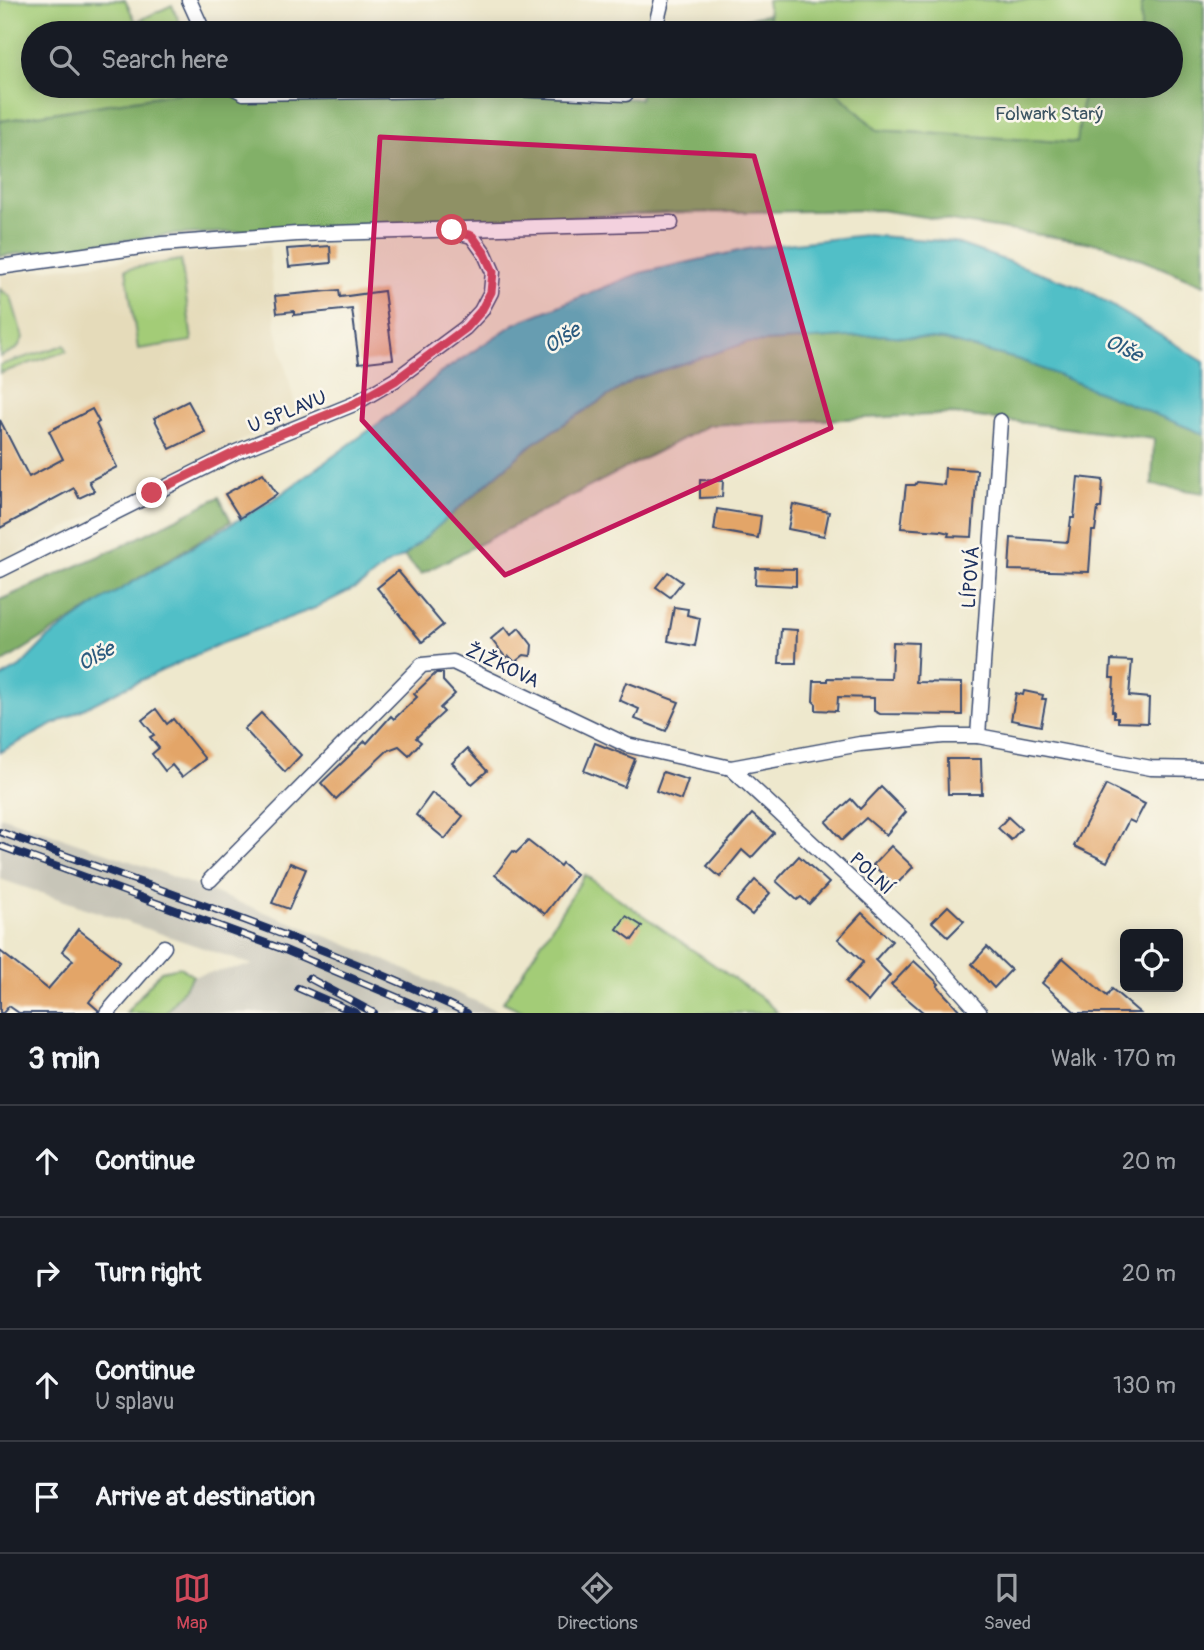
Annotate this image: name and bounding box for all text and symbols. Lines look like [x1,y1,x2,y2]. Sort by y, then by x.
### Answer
search box [21,21,1183,98]
icon: search [45,41,83,79]
text: Search here [101,44,228,76]
park label: Folwark Starý [995,102,1103,126]
route start [436,214,467,245]
water label: Olše [539,315,588,360]
water label: Olše [1101,328,1149,370]
street label: U SPLAVU [244,385,330,439]
route end [136,477,167,508]
street label: LÍPOVÁ [957,545,985,609]
water label: Olše [73,634,122,677]
street label: ŽIŽKOVA [462,639,543,693]
street label: POLNÍ [844,847,899,900]
map controls [1120,929,1183,992]
button: locate [1120,929,1183,992]
text: 3 min [28,1040,100,1077]
text: Walk · 170 m [1051,1044,1176,1073]
icon: ahead [28,1142,66,1180]
text: Continue [95,1145,195,1177]
text: 20 m [1122,1147,1176,1176]
icon: right [28,1254,66,1292]
text: Turn right [95,1257,201,1289]
text: 20 m [1122,1259,1176,1288]
text: Continue [95,1355,195,1387]
icon: ahead [28,1366,66,1404]
text: 130 m [1113,1371,1176,1400]
text: U splavu [95,1387,174,1416]
icon: arrive [28,1478,66,1516]
text: Arrive at destination [95,1481,315,1513]
tab: Map [173,1569,211,1635]
tab: Directions [557,1569,638,1635]
tab: Saved [984,1569,1031,1635]

